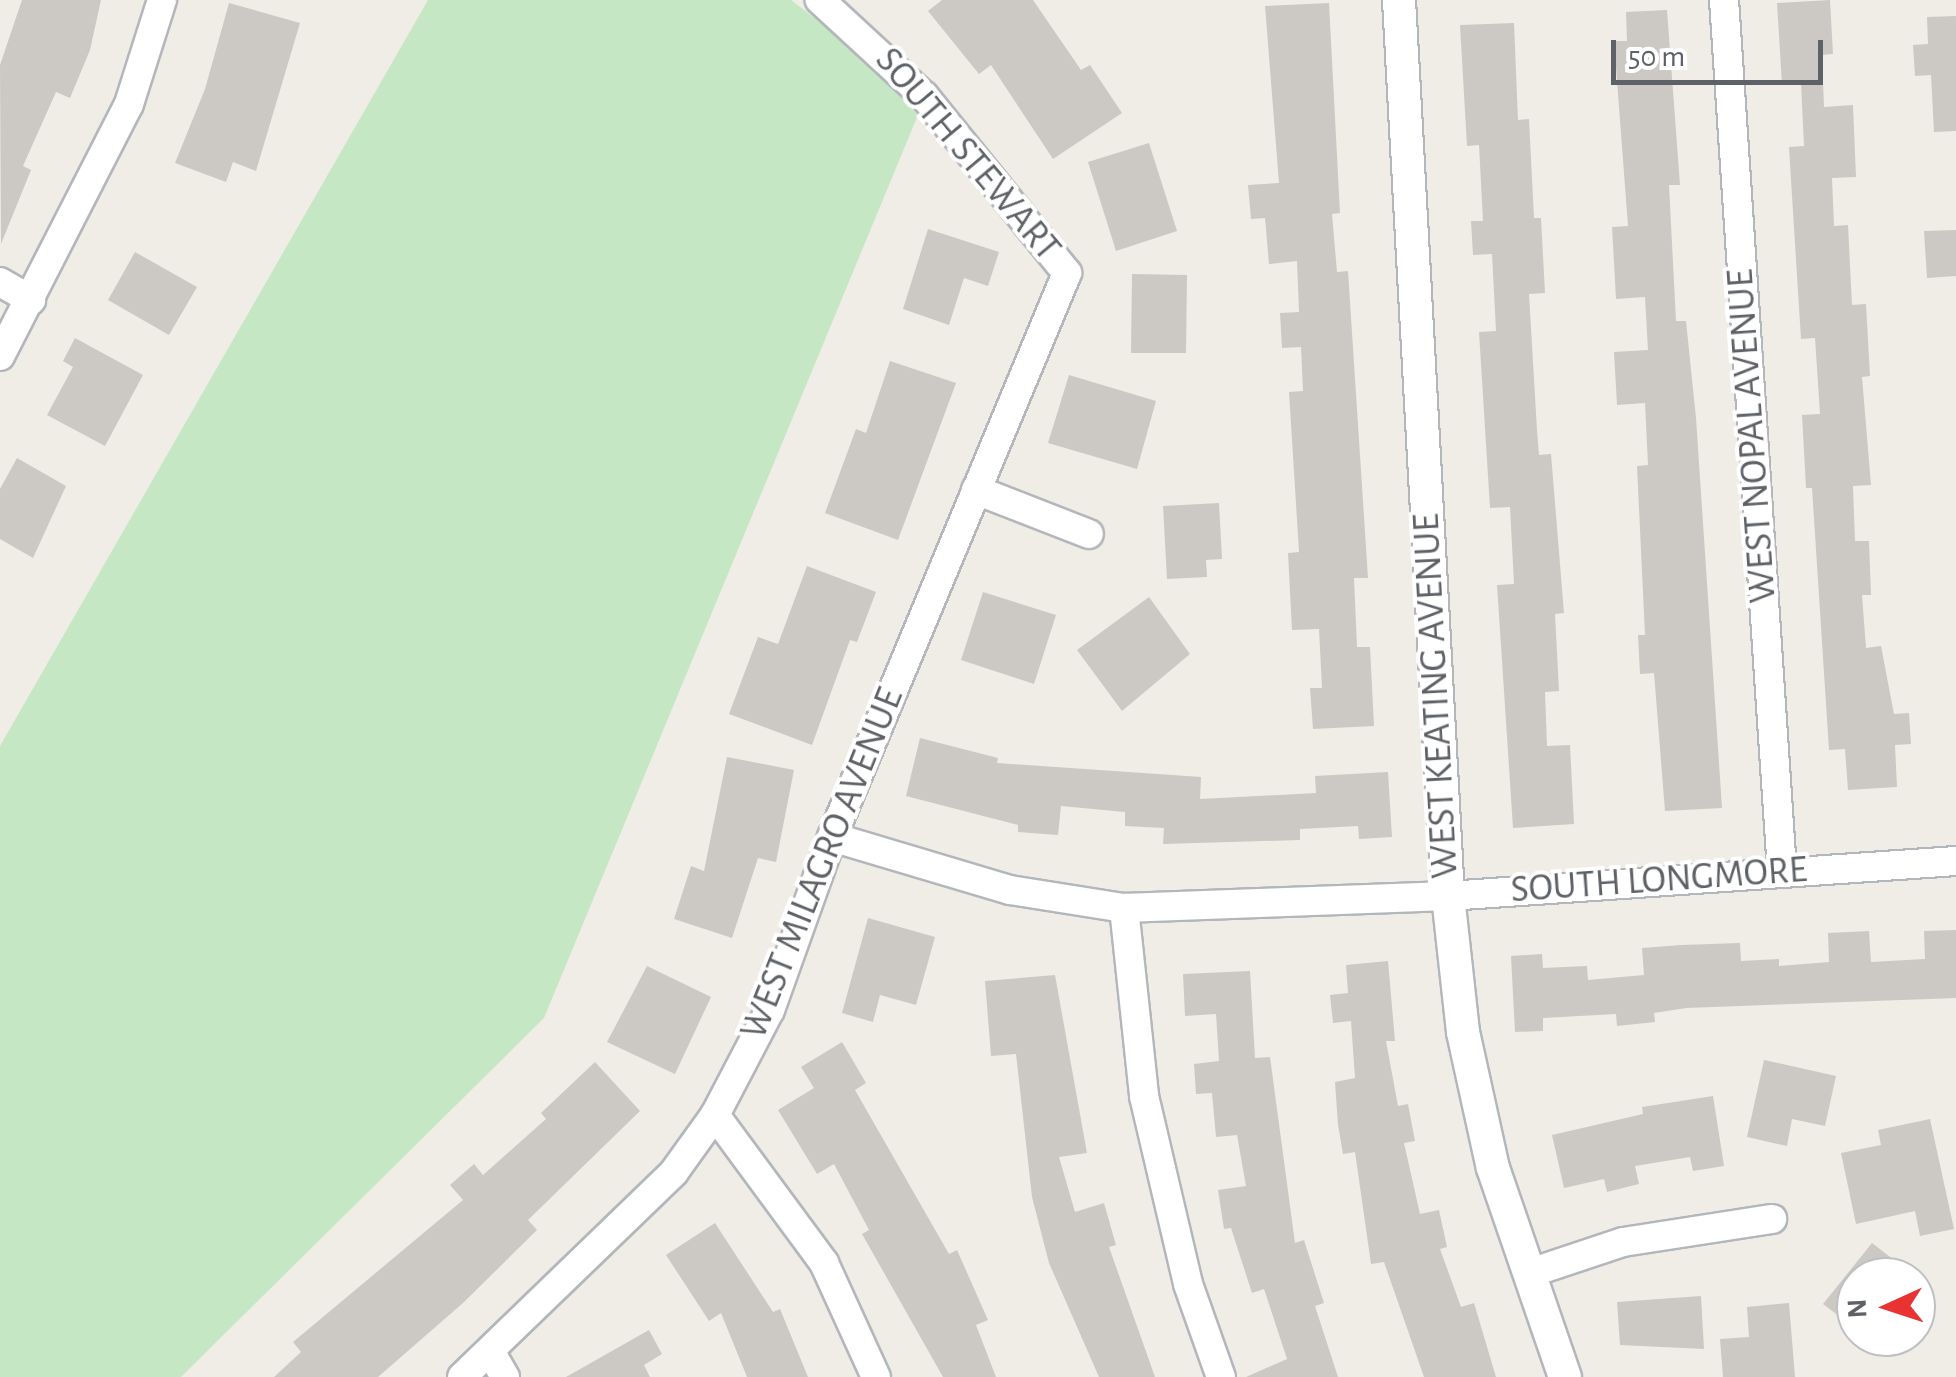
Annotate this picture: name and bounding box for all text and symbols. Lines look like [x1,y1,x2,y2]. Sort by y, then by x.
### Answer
scale bar [1616,20,1828,82]
street label: SOUTH STEWART [865,39,1069,271]
text: 50 m [1628,42,1685,72]
street label: WEST NOPAL AVENUE [1719,267,1787,605]
street label: WEST KEATING AVENUE [1405,512,1469,880]
street label: WEST MILAGRO AVENUE [732,682,914,1046]
street label: SOUTH LONGMORE [1509,848,1809,914]
north arrow [1836,1257,1936,1357]
text: N [1844,1298,1873,1319]

